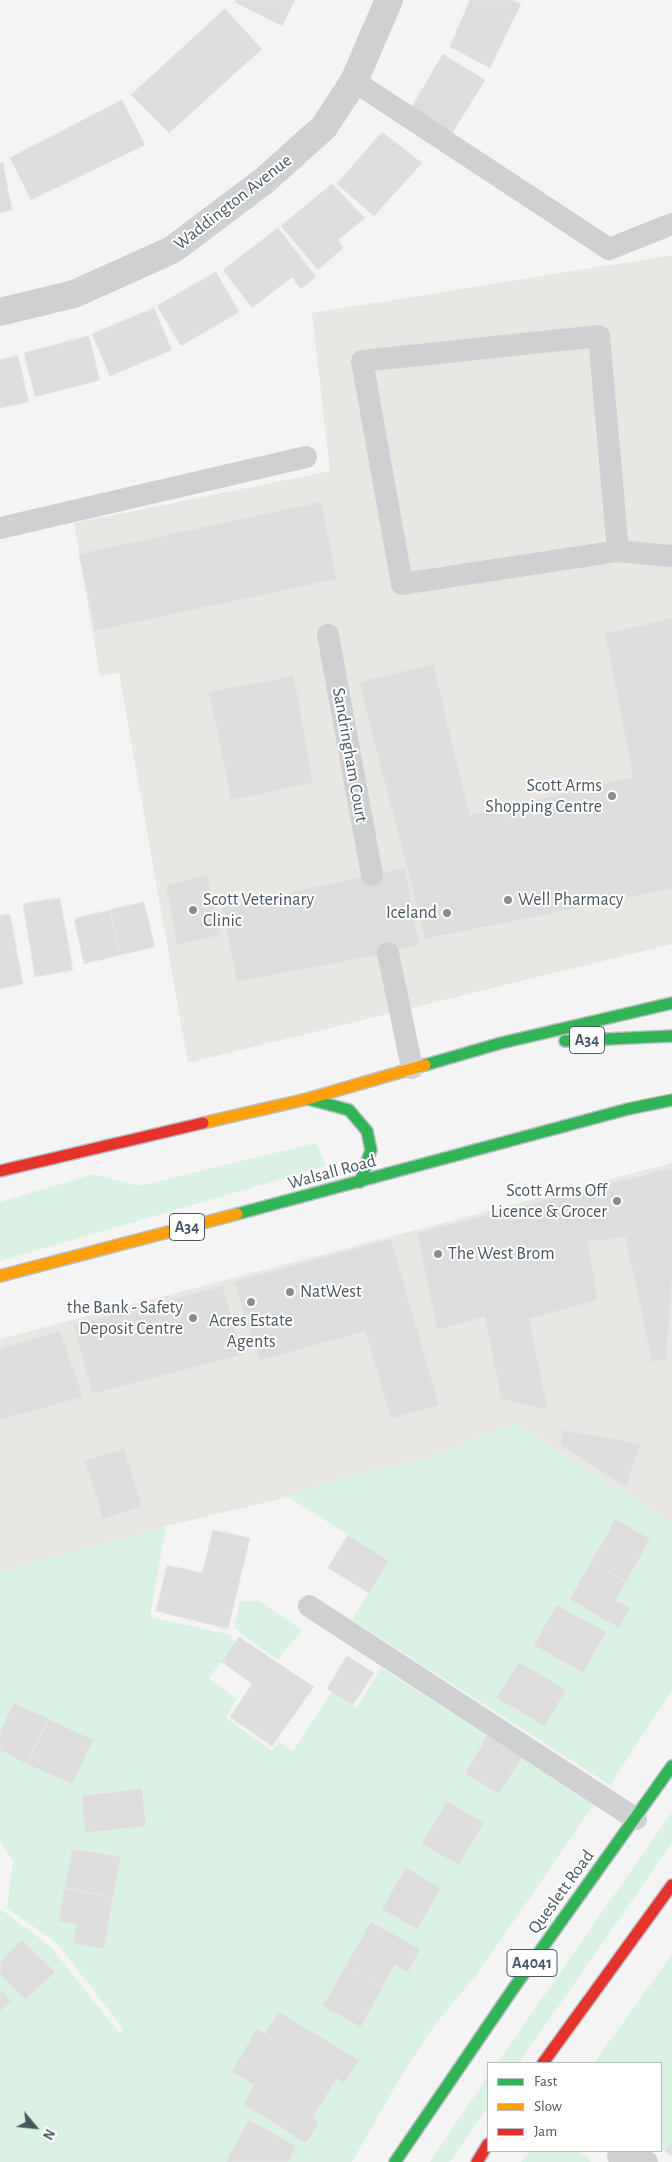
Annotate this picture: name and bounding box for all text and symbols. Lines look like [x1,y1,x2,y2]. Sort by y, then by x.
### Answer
street label: Waddington Avenue [170,149,296,255]
street label: Sandringham Court [328,686,372,824]
place label: Scott Arms Shopping Centre [485,775,602,818]
marker: Scott Arms Shopping Centre [606,790,618,802]
place label: Scott Veterinary Clinic [203,889,314,932]
place label: Well Pharmacy [518,889,623,911]
marker: Well Pharmacy [502,894,514,906]
place label: Iceland [386,902,437,924]
marker: Scott Veterinary Clinic [187,904,199,916]
marker: Iceland [441,907,453,919]
road number: A34 [570,1026,604,1054]
street label: Walsall Road [285,1150,379,1194]
place label: Scott Arms Off Licence & Grocer [491,1180,607,1222]
marker: Scott Arms Off Licence & Grocer [611,1195,623,1207]
road number: A34 [170,1214,204,1240]
place label: The West Brom [448,1243,555,1265]
marker: The West Brom [432,1248,444,1260]
place label: NatWest [300,1281,362,1303]
marker: NatWest [284,1286,296,1298]
marker: Acres Estate Agents [245,1296,257,1308]
place label: the Bank - Safety Deposit Centre [67,1297,183,1340]
place label: Acres Estate Agents [209,1310,293,1352]
marker: the Bank - Safety Deposit Centre [187,1312,199,1324]
street label: Queslett Road [523,1846,599,1938]
road number: A4041 [507,1950,557,1976]
legend [487,2062,662,2152]
text: Fast [534,2074,557,2089]
text: Slow [534,2099,562,2114]
north arrow [10,2102,60,2152]
text: Jam [534,2124,557,2139]
text: N [40,2126,57,2142]

